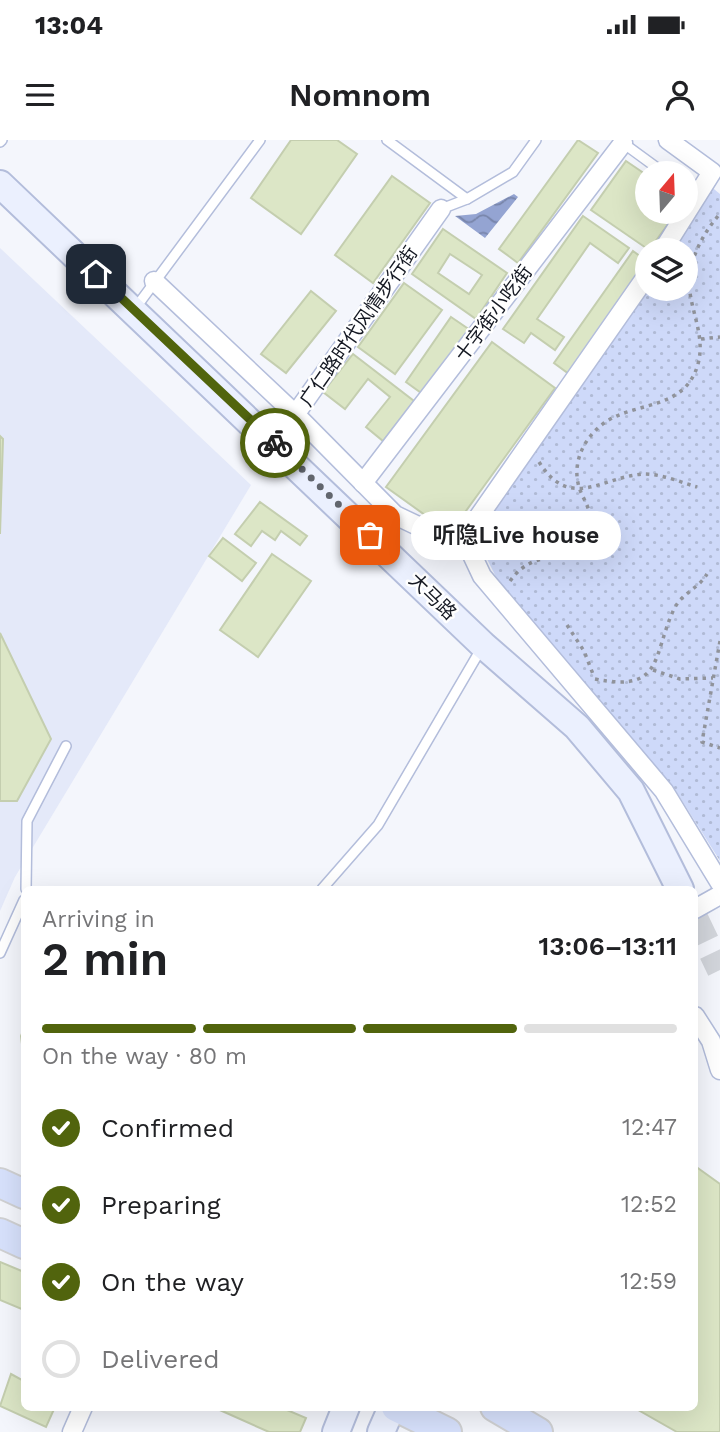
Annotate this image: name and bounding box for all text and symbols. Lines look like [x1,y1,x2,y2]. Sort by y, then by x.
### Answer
text: 13:04 [35,10,103,40]
icon: menu [21,76,59,114]
text: Nomnom [289,76,431,114]
icon: person [661,76,699,114]
north arrow [635,161,698,224]
map controls [635,161,698,301]
button: layers [635,238,698,301]
street label: 广仁路时代风情步行街 [294,242,422,411]
pin [66,244,126,304]
icon: home [77,255,115,293]
street label: 十字街小吃街 [450,261,537,366]
courier [240,408,310,478]
icon: bike [256,424,294,462]
pin [340,505,400,565]
callout: 听隐Live house [412,510,622,560]
icon: bag [351,516,389,554]
text: 听隐Live house [433,522,599,549]
street label: 大马路 [404,568,461,624]
text: Arriving in [42,906,155,933]
text: 13:06–13:11 [538,931,677,961]
text: 2 min [42,932,168,986]
text: On the way · 80 m [42,1043,247,1070]
icon: check [42,1109,80,1147]
text: Confirmed [101,1113,234,1143]
text: 12:47 [622,1114,677,1141]
icon: check [42,1186,80,1224]
text: Preparing [101,1190,221,1220]
text: 12:52 [621,1191,677,1218]
icon: check [42,1263,80,1301]
text: On the way [101,1267,244,1297]
text: 12:59 [620,1268,677,1295]
text: Delivered [101,1344,220,1374]

